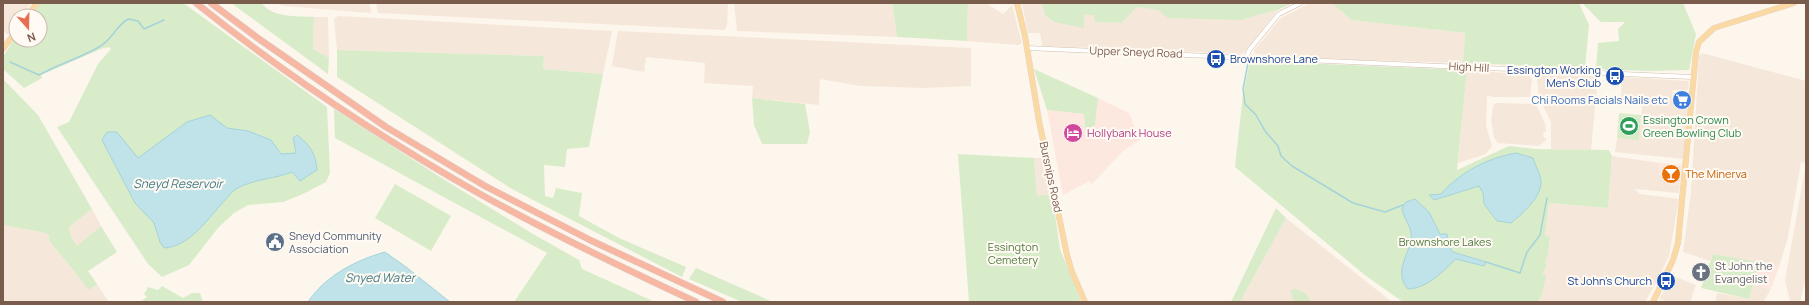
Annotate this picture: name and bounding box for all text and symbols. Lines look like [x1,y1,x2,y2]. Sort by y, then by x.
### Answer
north arrow [8,8,48,48]
text: N [25,29,38,46]
street label: Upper Sneyd Road [1089,42,1183,61]
bus stop icon: Brownshore Lane [1205,48,1227,70]
place label: Brownshore Lane [1230,51,1318,66]
street label: High Hill [1448,58,1490,75]
place label: Essington Working Men's Club [1507,62,1601,90]
bus stop icon: Essington Working Men's Club [1604,65,1626,87]
supermarket icon: Chi Rooms Facials Nails etc [1671,89,1693,111]
place label: Chi Rooms Facials Nails etc [1532,92,1668,107]
place label: Essington Crown Green Bowling Club [1643,112,1742,140]
sports icon: Essington Crown Green Bowling Club [1618,115,1640,137]
hotel icon: Hollybank House [1062,122,1084,144]
place label: Hollybank House [1087,125,1172,140]
street label: Bursnips Road [1037,140,1066,214]
bar icon: The Minerva [1660,163,1682,185]
place label: The Minerva [1685,166,1747,181]
water label: Sneyd Reservoir [133,175,224,192]
place label: Sneyd Community Association [289,228,382,256]
public building icon: Sneyd Community Association [264,231,286,253]
park label: Brownshore Lakes [1399,234,1491,249]
park label: Essington Cemetery [988,239,1038,267]
place label: St John the Evangelist [1715,258,1773,286]
church icon: St John the Evangelist [1690,261,1712,283]
water label: Snyed Water [345,269,417,286]
bus stop icon: St John's Church [1655,270,1677,292]
place label: St John's Church [1567,273,1652,288]

